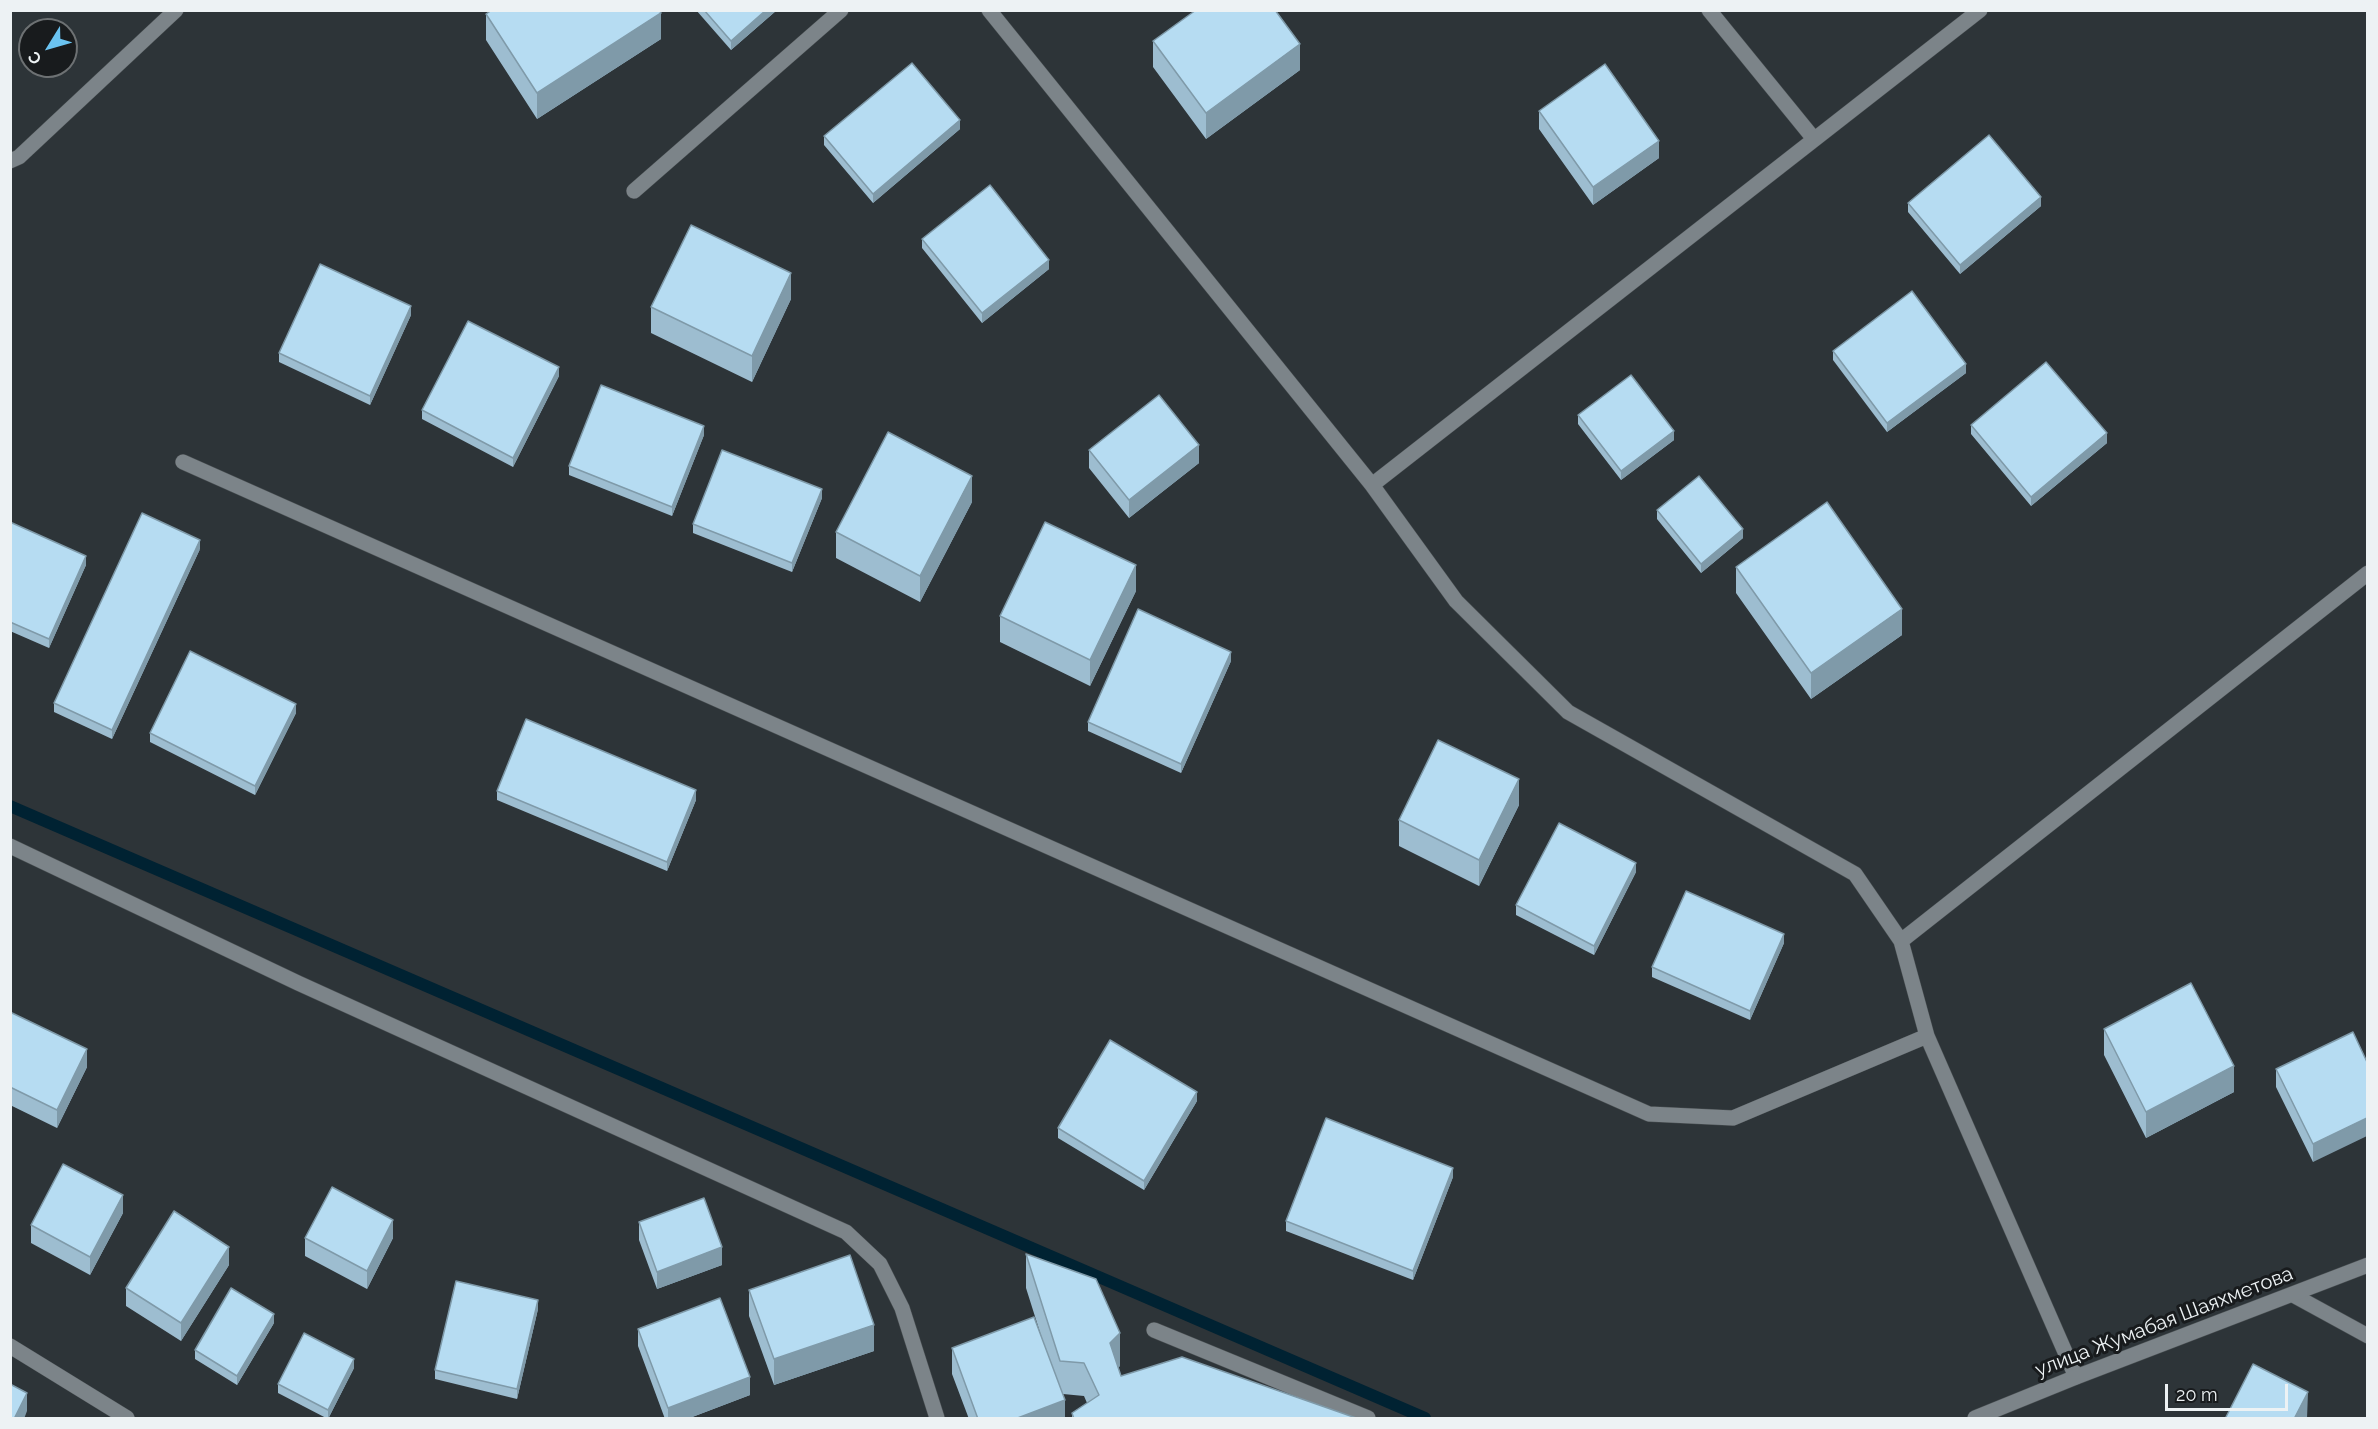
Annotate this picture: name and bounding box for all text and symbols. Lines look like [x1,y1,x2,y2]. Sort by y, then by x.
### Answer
north arrow [18,18,78,78]
text: С [24,48,46,68]
street label: улица Жумабая Шаяхметова [2032,1262,2296,1382]
scale bar [2168,1372,2291,1410]
text: 20 m [2176,1384,2218,1405]

